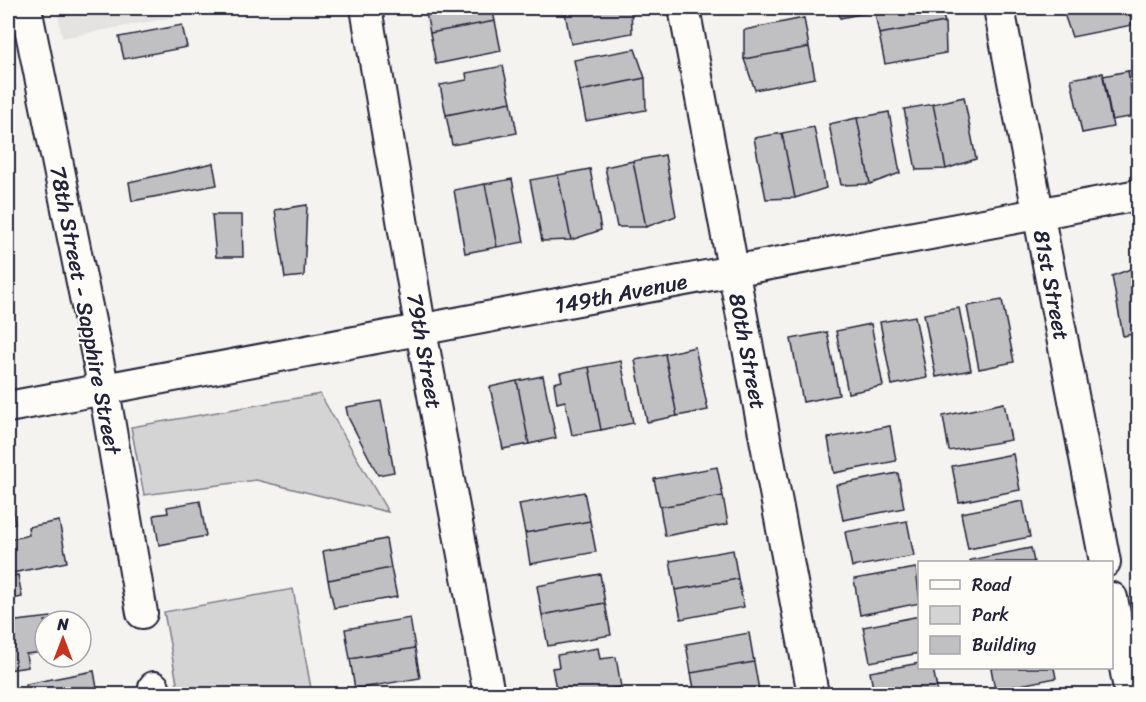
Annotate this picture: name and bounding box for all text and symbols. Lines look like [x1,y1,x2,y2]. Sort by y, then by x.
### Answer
street label: 78th Street - Sapphire Street [38,162,133,459]
street label: 81st Street [1022,226,1081,344]
street label: 149th Avenue [552,262,691,325]
street label: 80th Street [717,289,778,413]
street label: 79th Street [395,290,454,412]
legend [918,561,1113,669]
text: Road [972,569,1012,601]
text: Park [972,599,1009,631]
north arrow [33,609,93,669]
text: N [56,610,69,639]
text: Building [972,629,1036,661]

